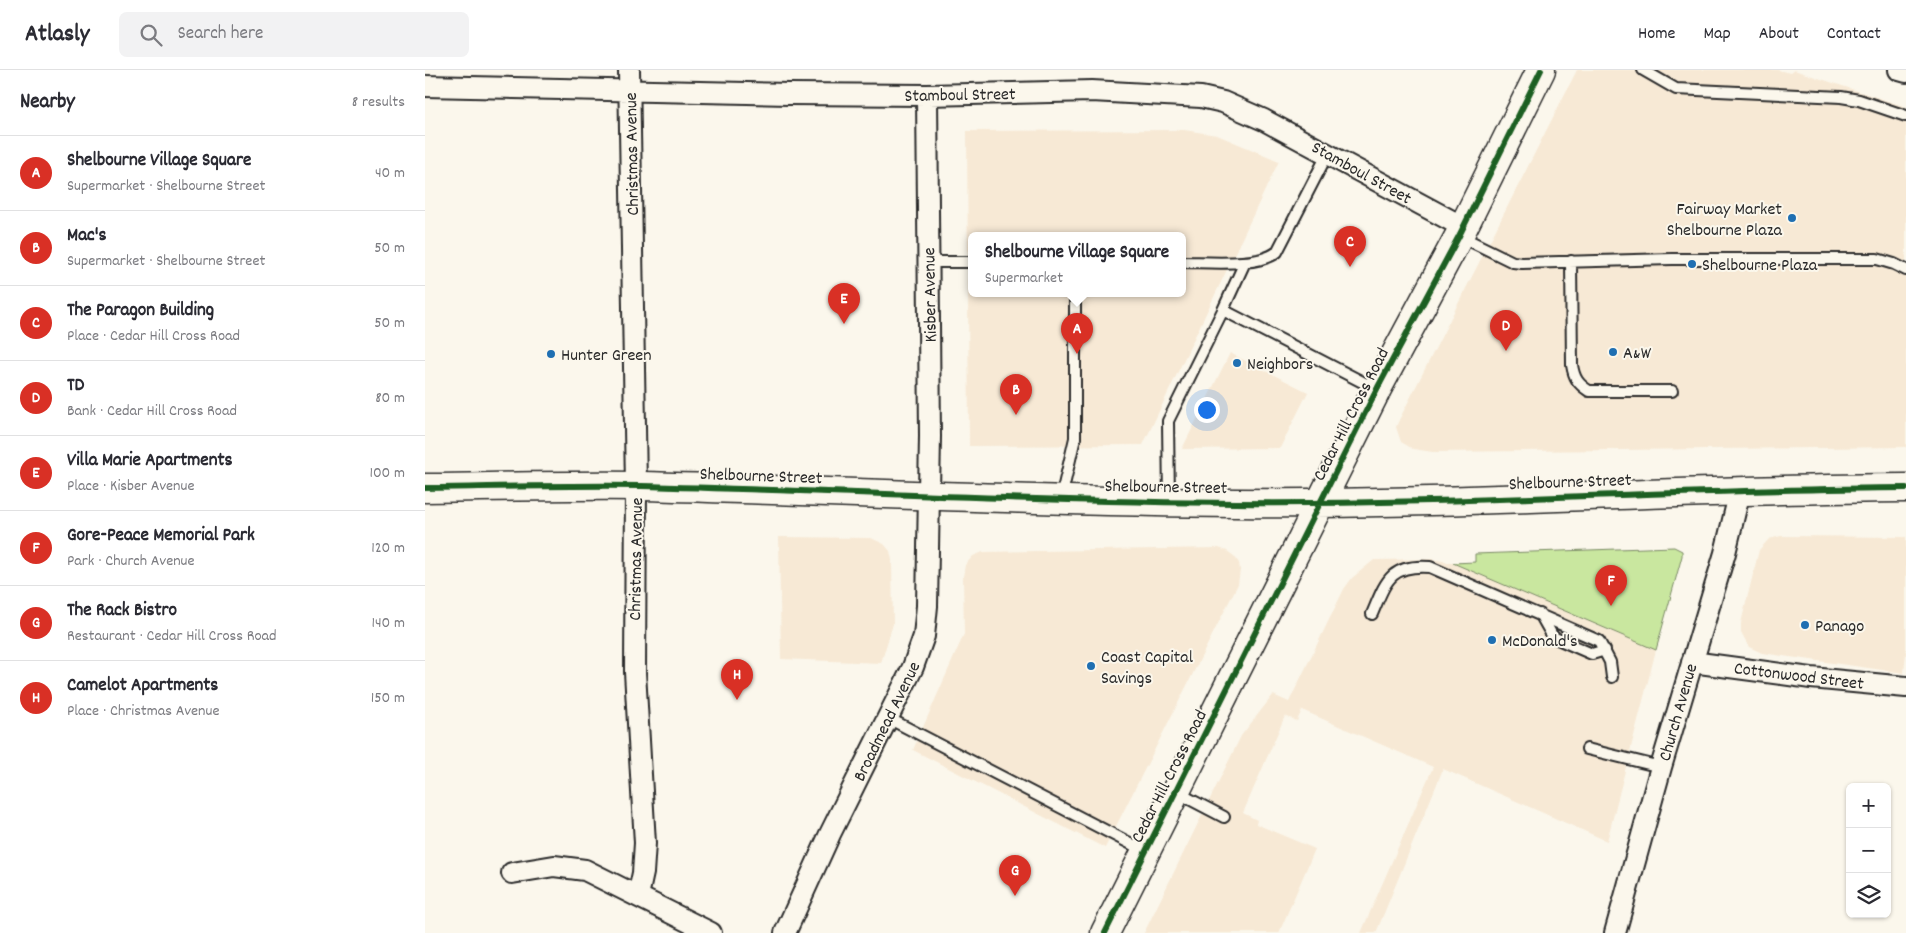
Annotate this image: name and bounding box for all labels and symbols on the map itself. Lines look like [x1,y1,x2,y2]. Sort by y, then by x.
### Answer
street label: Stamboul Street [904,83,1016,110]
street label: Christmas Avenue [620,92,647,216]
street label: Stamboul Street [1306,136,1416,212]
place label: Fairway Market Shelbourne Plaza [1667,198,1783,244]
marker: Fairway Market Shelbourne Plaza [1786,212,1798,224]
pin: C [1334,226,1366,267]
street label: Kisber Avenue [918,247,945,343]
place label: Shelbourne Plaza [1702,254,1818,279]
marker: Shelbourne Plaza [1686,258,1698,270]
pin: E [828,283,860,324]
pin: D [1490,310,1522,351]
pin: A [1061,313,1093,354]
place label: A&W [1623,342,1652,367]
place label: Hunter Green [561,344,652,369]
street label: Cedar Hill Cross Road [1308,344,1397,486]
marker: A&W [1607,346,1619,358]
marker: Hunter Green [545,348,557,360]
place label: Neighbors [1247,353,1313,378]
marker: Neighbors [1231,357,1243,369]
pin: B [1000,374,1032,415]
your location [1194,397,1220,423]
street label: Shelbourne Street [699,463,823,492]
street label: Shelbourne Street [1508,469,1632,498]
street label: Shelbourne Street [1104,475,1228,502]
street label: Christmas Avenue [624,497,651,621]
pin: F [1595,565,1627,606]
place label: Panago [1815,615,1864,640]
marker: Panago [1799,619,1811,631]
place label: McDonald's [1502,630,1578,655]
marker: McDonald's [1486,634,1498,646]
place label: Coast Capital Savings [1101,646,1194,692]
street label: Cottonwood Street [1732,657,1865,698]
street label: Broadmead Avenue [848,658,928,786]
pin: H [721,659,753,700]
marker: Coast Capital Savings [1085,660,1097,672]
street label: Church Avenue [1654,661,1705,764]
street label: Cedar Hill Cross Road [1126,706,1215,848]
pin: G [999,855,1031,896]

